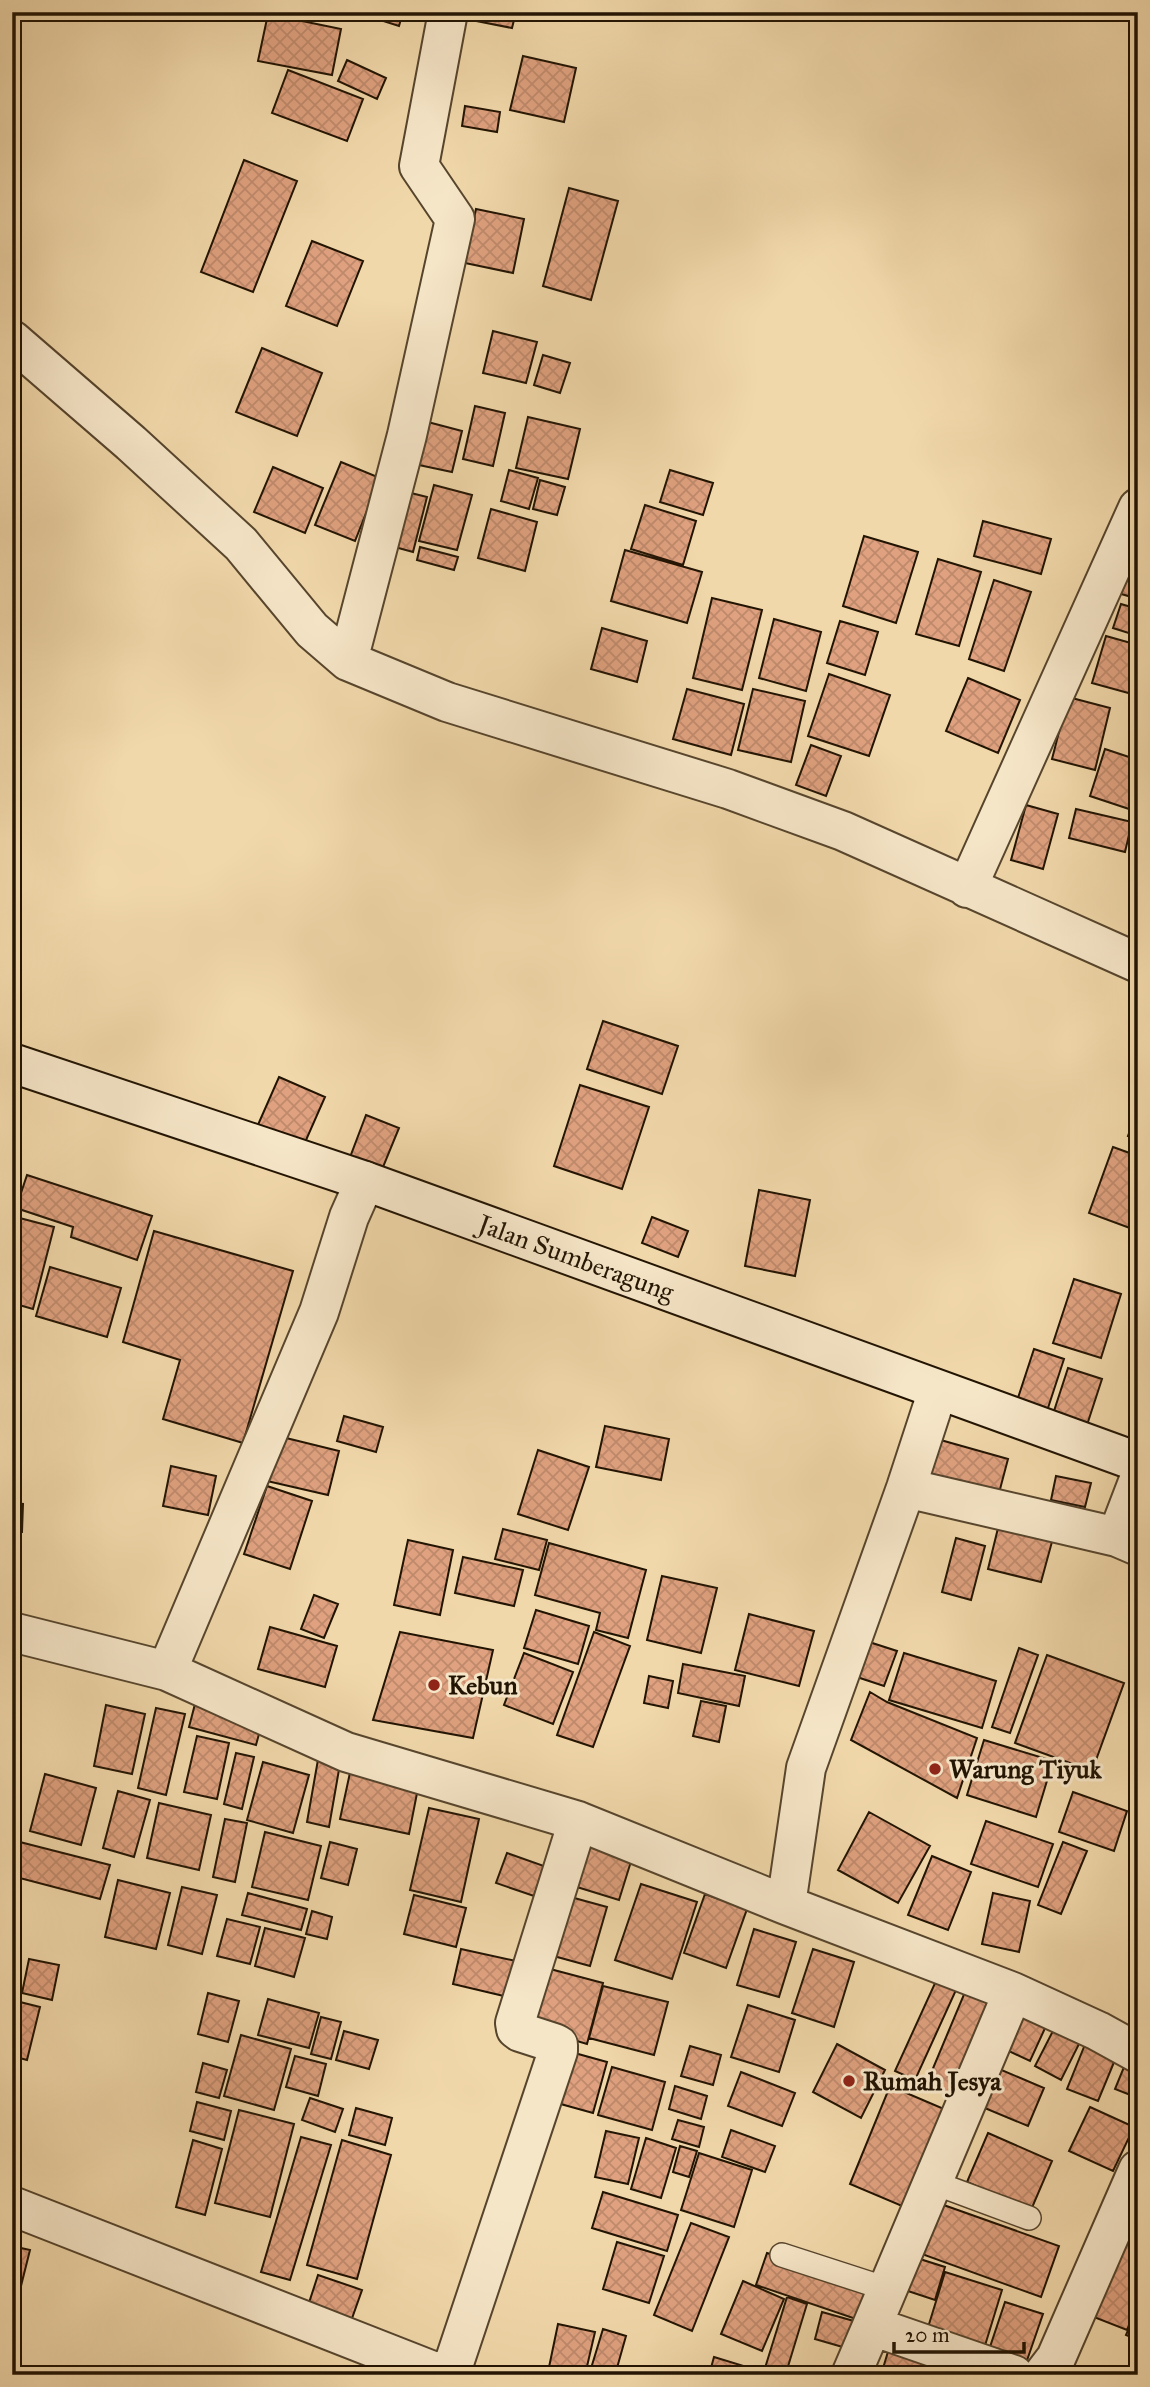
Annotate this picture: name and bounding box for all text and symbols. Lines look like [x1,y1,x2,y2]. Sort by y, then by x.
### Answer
street label: Jalan Sumberagung [471,1207,679,1308]
place label: Kebun [448,1669,517,1701]
marker: Kebun [426,1677,442,1693]
place label: Warung Tiyuk [949,1753,1103,1786]
marker: Warung Tiyuk [927,1761,943,1777]
place label: Rumah Jesya [863,2065,1002,2098]
marker: Rumah Jesya [841,2073,857,2089]
scale bar [894,2310,1024,2354]
text: 20 m [905,2322,950,2348]

